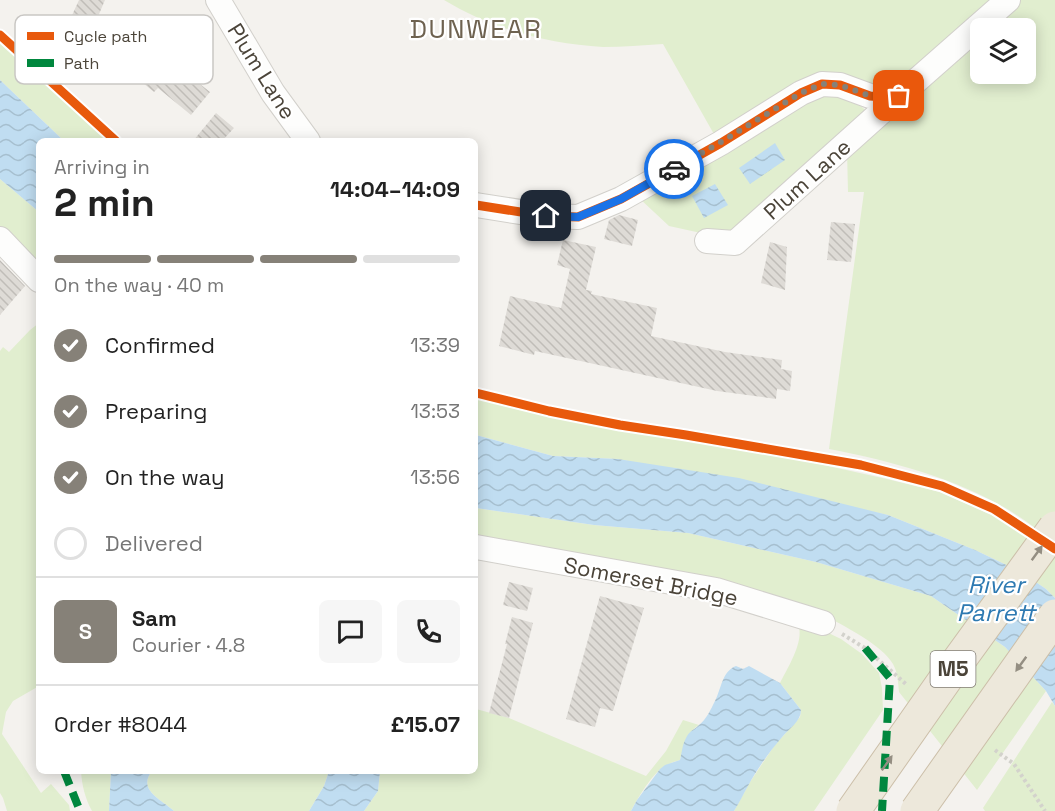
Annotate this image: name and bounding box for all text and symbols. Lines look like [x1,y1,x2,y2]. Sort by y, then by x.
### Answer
district label: DUNWEAR [410,12,542,46]
legend [15,15,213,84]
street label: Plum Lane [222,18,302,124]
map controls [970,18,1036,84]
button: layers [970,18,1036,84]
text: Cycle path [64,26,147,47]
text: Path [64,53,99,74]
pin [873,70,924,121]
icon: bag [882,79,915,112]
street label: Plum Lane [758,133,856,225]
courier [644,139,704,199]
icon: car [658,153,691,186]
text: Arriving in [54,154,150,180]
text: 14:04–14:09 [330,175,460,203]
text: 2 min [54,178,155,227]
pin [520,190,571,241]
icon: home [529,199,562,232]
text: On the way · 40 m [54,272,224,298]
icon: check [54,329,87,362]
text: Confirmed [105,331,215,359]
text: 13:39 [410,332,460,358]
icon: check [54,395,87,428]
text: Preparing [105,397,207,425]
text: 13:53 [410,398,460,424]
icon: check [54,461,87,494]
text: On the way [105,463,224,491]
text: 13:56 [410,464,460,490]
text: Delivered [105,529,203,557]
one-way arrow [1031,546,1043,562]
street label: Somerset Bridge [562,550,740,612]
water label: River Parrett [957,569,1038,628]
button: chat [319,600,382,663]
button: phone [397,600,460,663]
text: Sam [132,604,177,632]
text: S [79,617,92,645]
text: Courier · 4.8 [132,632,245,658]
road number: M5 [930,651,976,687]
one-way arrow [1015,655,1027,671]
text: Order #8044 [54,710,187,738]
text: £15.07 [391,710,460,738]
one-way arrow [881,756,893,772]

